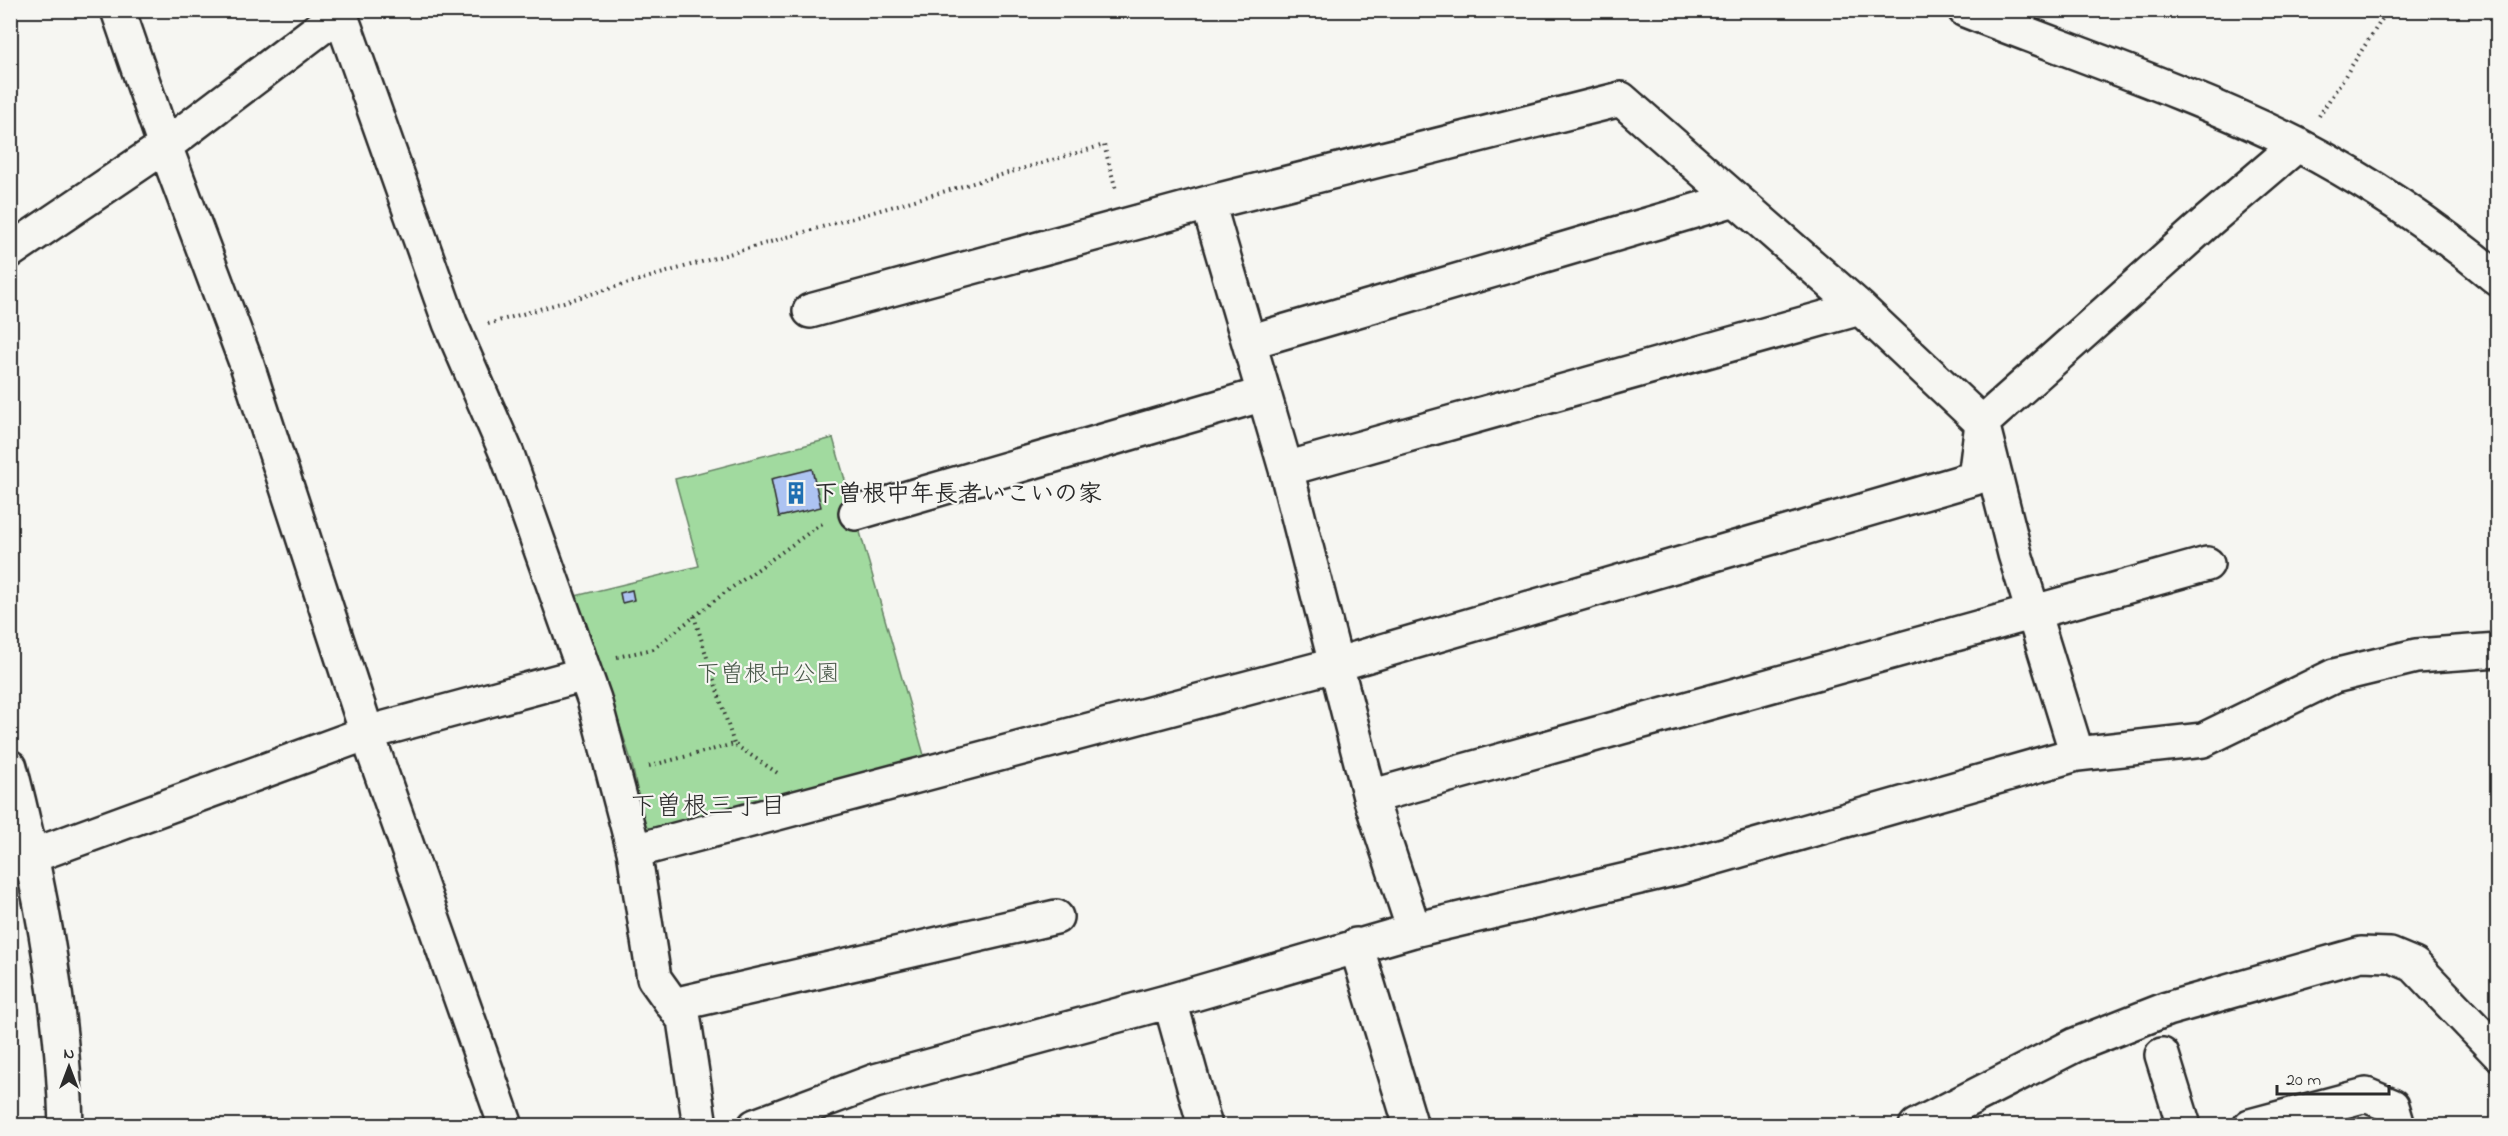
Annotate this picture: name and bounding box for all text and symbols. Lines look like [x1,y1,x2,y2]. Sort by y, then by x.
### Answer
place label: 下曽根中年長者いこいの家 [814,478,1102,513]
building icon: 下曽根中年長者いこいの家 [783,480,809,506]
park label: 下曽根中公園 [696,658,840,693]
district label: 下曽根三丁目 [630,789,786,827]
north arrow [39,1037,99,1097]
text: N [64,1042,75,1066]
scale bar [2277,1058,2390,1096]
text: 20 m [2286,1068,2321,1094]

